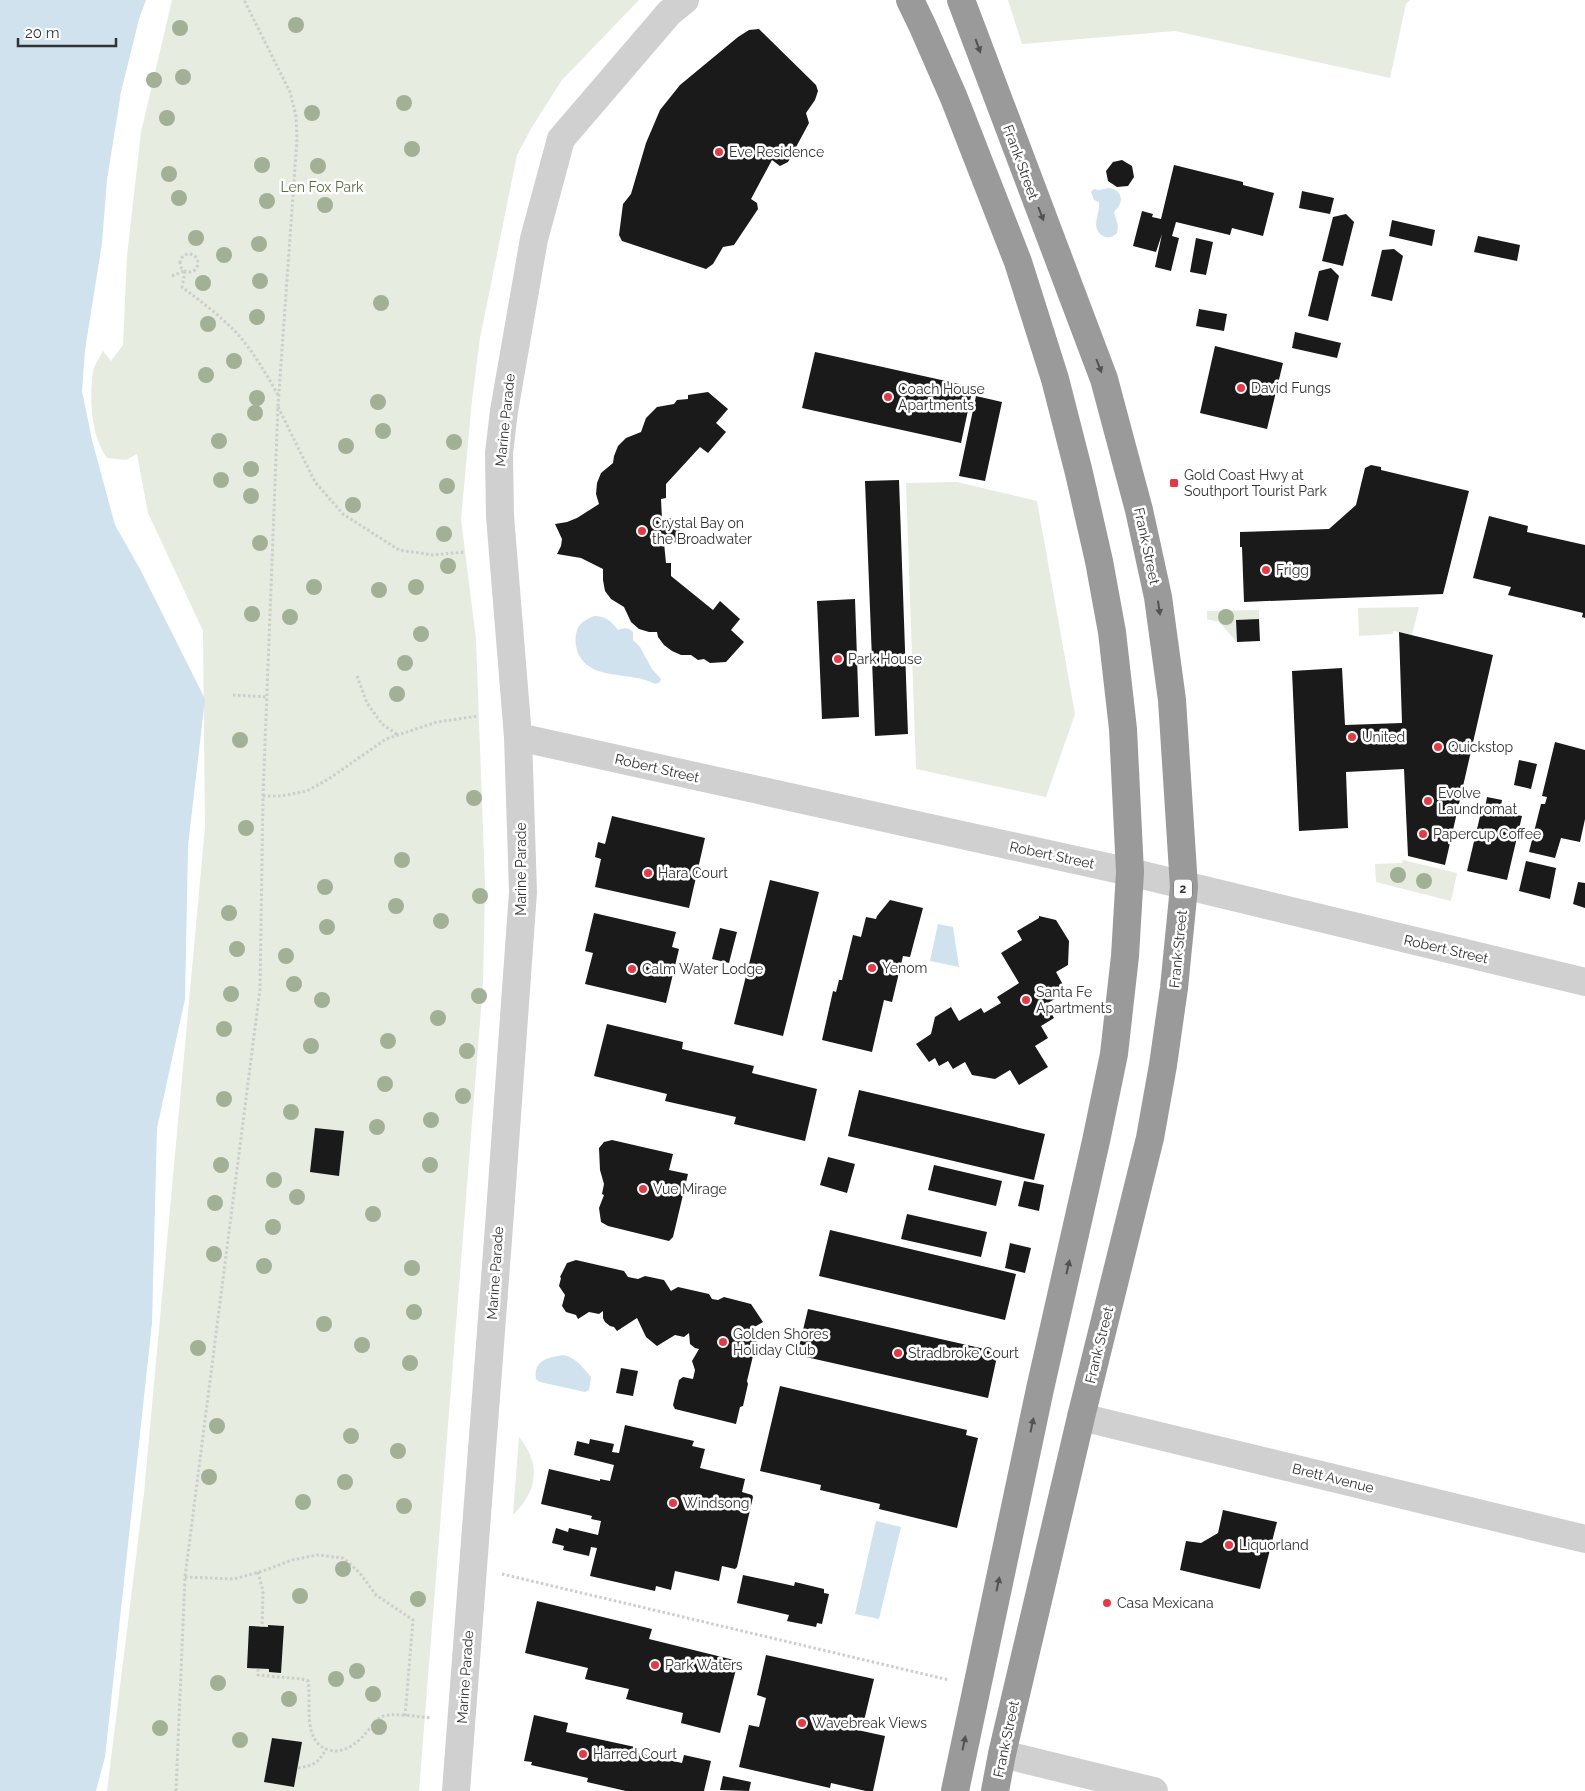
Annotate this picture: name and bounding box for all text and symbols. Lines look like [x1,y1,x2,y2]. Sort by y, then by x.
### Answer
scale bar [18,15,115,47]
text: 20 m [25,24,60,42]
one-way arrow [974,39,982,54]
street label: Frank Street [1000,123,1042,202]
place label: Eve Residence [729,144,824,160]
marker: Eve Residence [713,146,725,158]
park label: Len Fox Park [281,179,364,195]
one-way arrow [1037,207,1045,222]
one-way arrow [1095,359,1103,374]
street label: Marine Parade [492,373,518,467]
place label: David Fungs [1251,380,1331,396]
place label: Coach House Apartments [898,381,985,413]
marker: David Fungs [1235,382,1247,394]
marker: Coach House Apartments [882,391,894,403]
place label: Gold Coast Hwy at Southport Tourist Park [1184,467,1328,499]
marker: Gold Coast Hwy at Southport Tourist Park [1168,477,1180,489]
street label: Frank Street [1131,506,1163,586]
place label: Crystal Bay on the Broadwater [652,515,752,547]
marker: Crystal Bay on the Broadwater [636,525,648,537]
place label: Frigg [1276,562,1309,578]
marker: Frigg [1260,564,1272,576]
one-way arrow [1155,601,1163,617]
place label: Park House [848,651,922,667]
marker: Park House [832,653,844,665]
place label: United [1362,729,1405,745]
marker: United [1346,731,1358,743]
place label: Quickstop [1448,739,1514,755]
marker: Quickstop [1432,741,1444,753]
street label: Robert Street [613,751,701,786]
place label: Evolve Laundromat [1438,785,1517,817]
marker: Evolve Laundromat [1422,795,1434,807]
street label: Marine Parade [513,822,529,916]
place label: Papercup Coffee [1433,826,1541,842]
marker: Papercup Coffee [1417,828,1429,840]
street label: Robert Street [1008,838,1096,872]
place label: Hara Court [658,865,728,881]
marker: Hara Court [642,867,654,879]
road number: 2 [1174,880,1192,899]
street label: Frank Street [1166,909,1190,989]
street label: Robert Street [1402,932,1490,967]
place label: Yenom [882,960,927,976]
place label: Calm Water Lodge [642,961,763,977]
marker: Yenom [866,962,878,974]
marker: Calm Water Lodge [626,963,638,975]
place label: Santa Fe Apartments [1036,984,1112,1016]
marker: Santa Fe Apartments [1020,994,1032,1006]
place label: Vue Mirage [653,1181,727,1197]
marker: Vue Mirage [637,1183,649,1195]
street label: Marine Parade [484,1226,506,1320]
one-way arrow [1064,1259,1072,1274]
street label: Frank Street [1082,1305,1116,1385]
place label: Golden Shores Holiday Club [733,1326,829,1358]
marker: Golden Shores Holiday Club [717,1336,729,1348]
place label: Stradbroke Court [908,1345,1019,1361]
marker: Stradbroke Court [892,1347,904,1359]
one-way arrow [1028,1418,1036,1433]
street label: Brett Avenue [1290,1460,1376,1496]
place label: Windsong [683,1495,749,1511]
marker: Windsong [667,1497,679,1509]
place label: Liquorland [1239,1537,1309,1553]
marker: Liquorland [1223,1539,1235,1551]
one-way arrow [994,1577,1002,1592]
place label: Casa Mexicana [1117,1595,1214,1611]
marker: Casa Mexicana [1101,1597,1113,1609]
street label: Marine Parade [454,1630,476,1724]
place label: Park Waters [665,1657,743,1673]
marker: Park Waters [649,1659,661,1671]
street label: Frank Street [990,1699,1022,1779]
place label: Wavebreak Views [812,1715,927,1731]
marker: Wavebreak Views [796,1717,808,1729]
one-way arrow [960,1736,968,1751]
place label: Harred Court [593,1746,677,1762]
marker: Harred Court [577,1748,589,1760]

